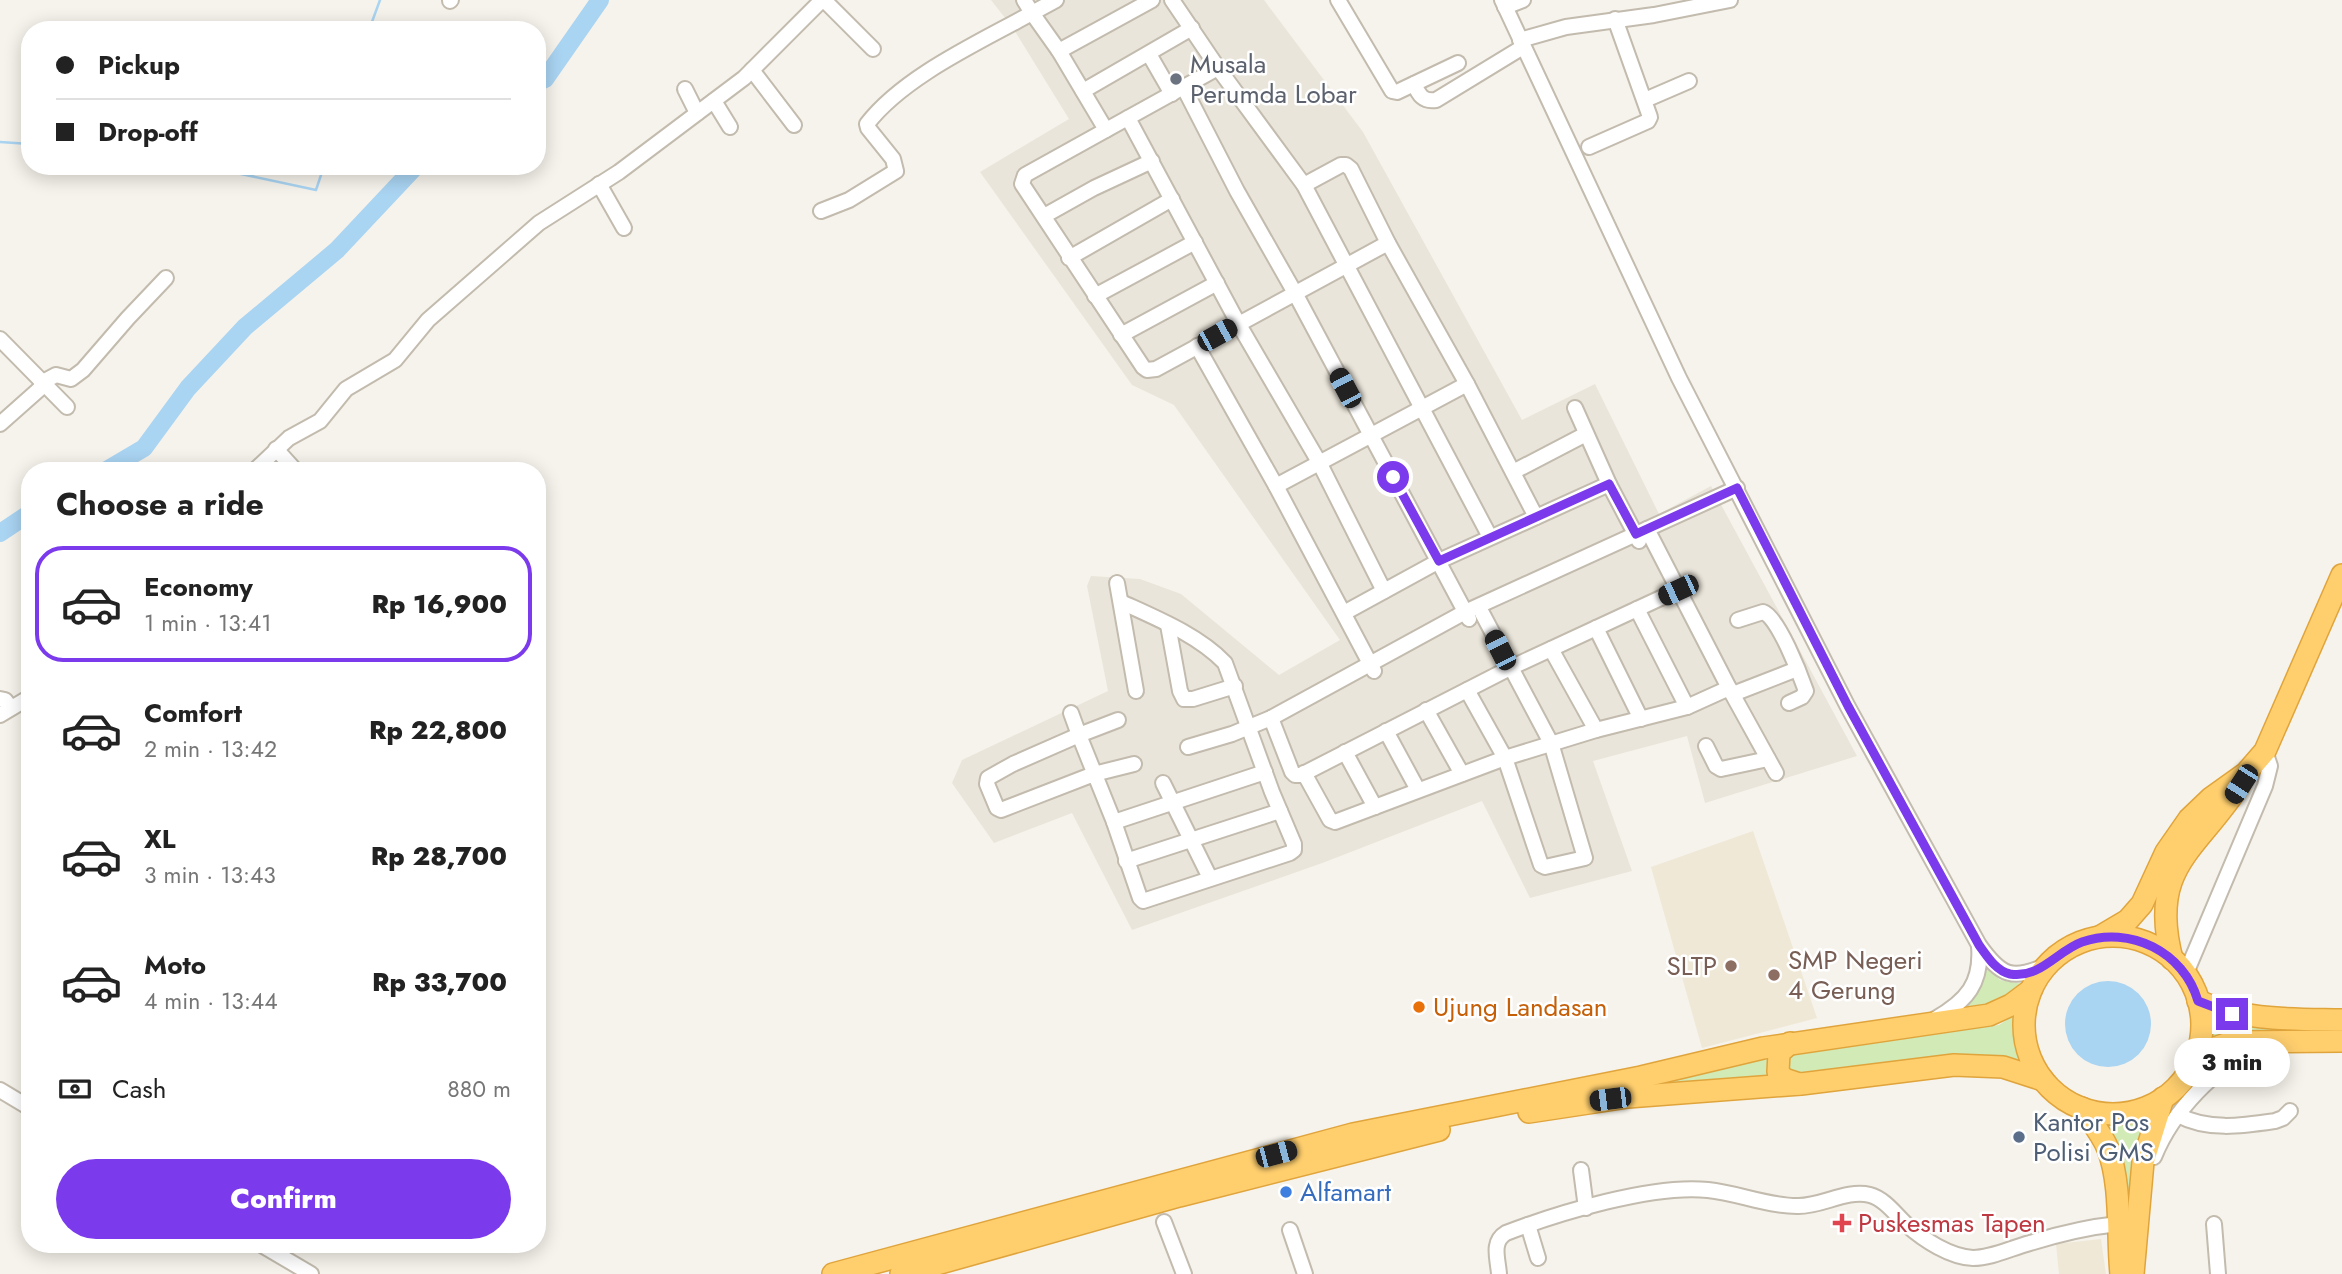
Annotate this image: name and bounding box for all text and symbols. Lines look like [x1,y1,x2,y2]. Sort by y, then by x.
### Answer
place label: Musala Perumda Lobar [1190,45,1357,113]
text: Pickup [98,46,180,84]
marker: Musala Perumda Lobar [1168,71,1184,87]
text: Drop-off [98,113,198,151]
car [1194,316,1241,354]
car [1326,365,1365,411]
route start [1377,461,1409,493]
text: Choose a ride [56,481,264,527]
text: Economy [144,568,253,606]
car [1655,572,1702,608]
icon: car [60,573,123,636]
text: Rp 16,900 [371,585,507,623]
text: 1 min · 13:41 [144,606,272,640]
car [1482,627,1519,673]
text: Comfort [144,694,242,732]
icon: car [60,699,123,762]
text: Rp 22,800 [369,711,507,749]
text: 2 min · 13:42 [144,732,277,766]
car [2221,761,2262,807]
text: XL [144,820,176,858]
icon: car [60,825,123,888]
text: Rp 28,700 [371,837,507,875]
text: 3 min · 13:43 [144,858,276,892]
place label: SMP Negeri 4 Gerung [1788,941,1923,1009]
text: Moto [144,946,206,984]
place label: SLTP [1667,947,1717,985]
icon: car [60,951,123,1014]
marker: SLTP [1723,958,1739,974]
text: Rp 33,700 [372,963,507,1001]
marker: SMP Negeri 4 Gerung [1766,967,1782,983]
text: 4 min · 13:44 [144,984,278,1018]
place label: Ujung Landasan [1433,988,1608,1026]
route end [2216,998,2248,1030]
marker: Ujung Landasan [1411,999,1427,1015]
callout: 3 min [2174,1038,2290,1088]
text: 3 min [2202,1045,2262,1079]
icon: cash [56,1070,94,1108]
text: Cash [112,1070,166,1108]
text: 880 m [447,1072,511,1106]
car [1588,1086,1633,1112]
place label: Kantor Pos Polisi GMS [2033,1103,2154,1171]
marker: Kantor Pos Polisi GMS [2011,1129,2027,1145]
car [1253,1138,1300,1170]
button: Confirm [56,1159,511,1239]
place label: Alfamart [1300,1173,1392,1211]
marker: Alfamart [1278,1184,1294,1200]
place label: Puskesmas Tapen [1858,1204,2046,1242]
marker: Puskesmas Tapen [1832,1213,1852,1233]

